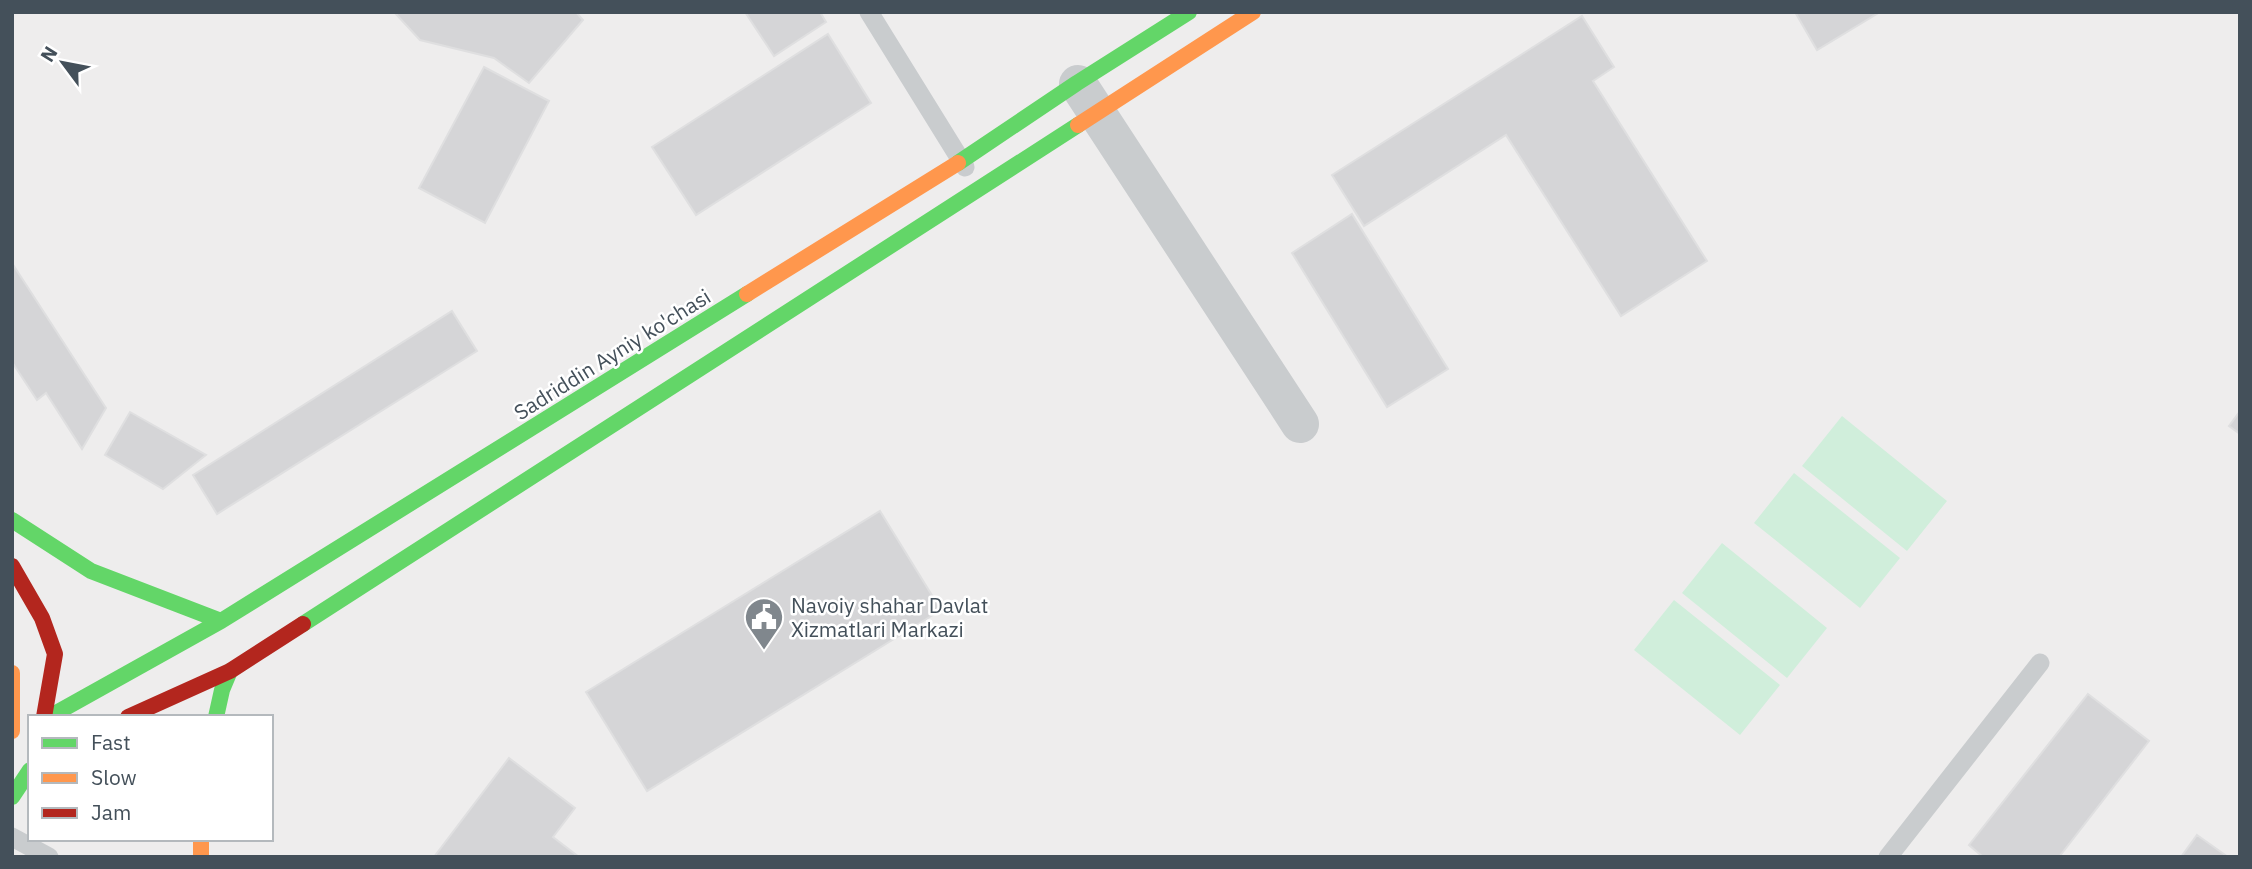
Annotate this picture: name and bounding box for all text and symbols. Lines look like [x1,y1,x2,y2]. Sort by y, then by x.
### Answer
north arrow [28,28,98,98]
text: N [35,42,62,66]
street label: Sadriddin Ayniy ko'chasi [508,282,716,426]
place label: Navoiy shahar Davlat Xizmatlari Markazi [791,591,988,643]
public building icon: Navoiy shahar Davlat Xizmatlari Markazi [743,596,785,651]
legend [28,715,273,841]
text: Fast [91,728,131,756]
text: Slow [91,763,137,791]
text: Jam [91,798,131,826]

